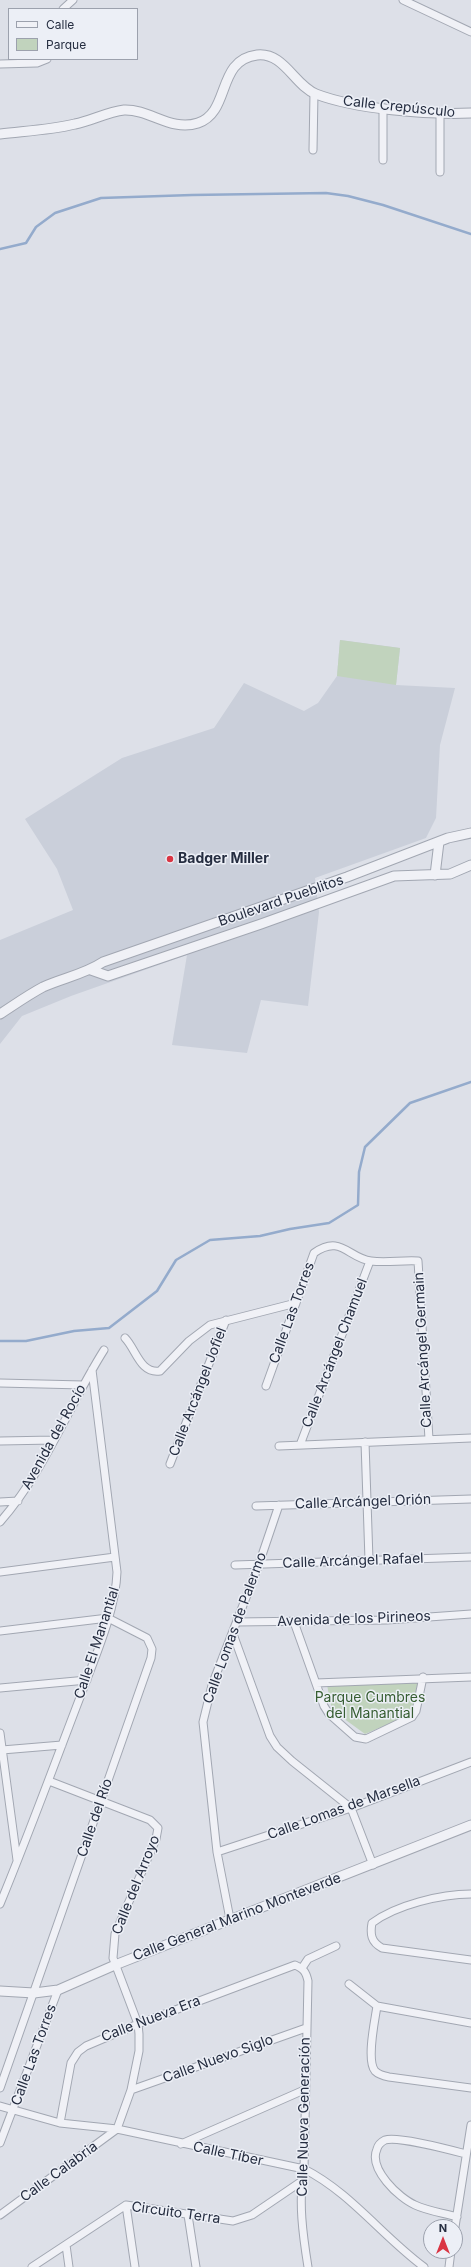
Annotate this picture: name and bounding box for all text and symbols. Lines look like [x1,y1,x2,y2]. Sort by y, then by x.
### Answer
legend [8,8,138,60]
text: Calle [46,17,74,32]
text: Parque [46,37,86,52]
street label: Calle Crepúsculo [342,93,456,121]
place label: Badger Miller [178,851,269,867]
marker: Badger Miller [165,854,175,864]
street label: Boulevard Pueblitos [216,872,346,930]
street label: Calle Las Torres [266,1260,318,1366]
street label: Calle Arcángel Germain [411,1272,435,1428]
street label: Calle Arcángel Chamuel [299,1276,371,1430]
street label: Calle Arcángel Jofiel [166,1325,230,1459]
street label: Avenida del Rocío [18,1382,90,1492]
street label: Calle Arcángel Orión [295,1491,431,1513]
street label: Calle Lomas de Palermo [200,1550,270,1706]
street label: Calle Arcángel Rafael [282,1550,424,1572]
street label: Calle El Manantial [71,1585,123,1701]
street label: Avenida de los Pirineos [277,1608,431,1630]
park label: Parque Cumbres del Manantial [315,1690,425,1722]
street label: Calle Lomas de Marsella [265,1773,423,1843]
street label: Calle del Río [74,1777,116,1859]
street label: Calle del Arroyo [108,1833,164,1937]
street label: Calle General Marino Monteverde [131,1869,343,1965]
street label: Calle Nueva Era [99,1992,203,2046]
street label: Calle Las Torres [8,2002,60,2108]
street label: Calle Nuevo Siglo [160,2031,276,2087]
street label: Calle Nueva Generación [294,2037,314,2197]
street label: Calle Calabria [17,2138,101,2206]
street label: Calle Tíber [191,2138,265,2170]
street label: Circuito Terra [130,2198,222,2228]
north arrow [423,2219,463,2259]
text: N [439,2221,447,2235]

